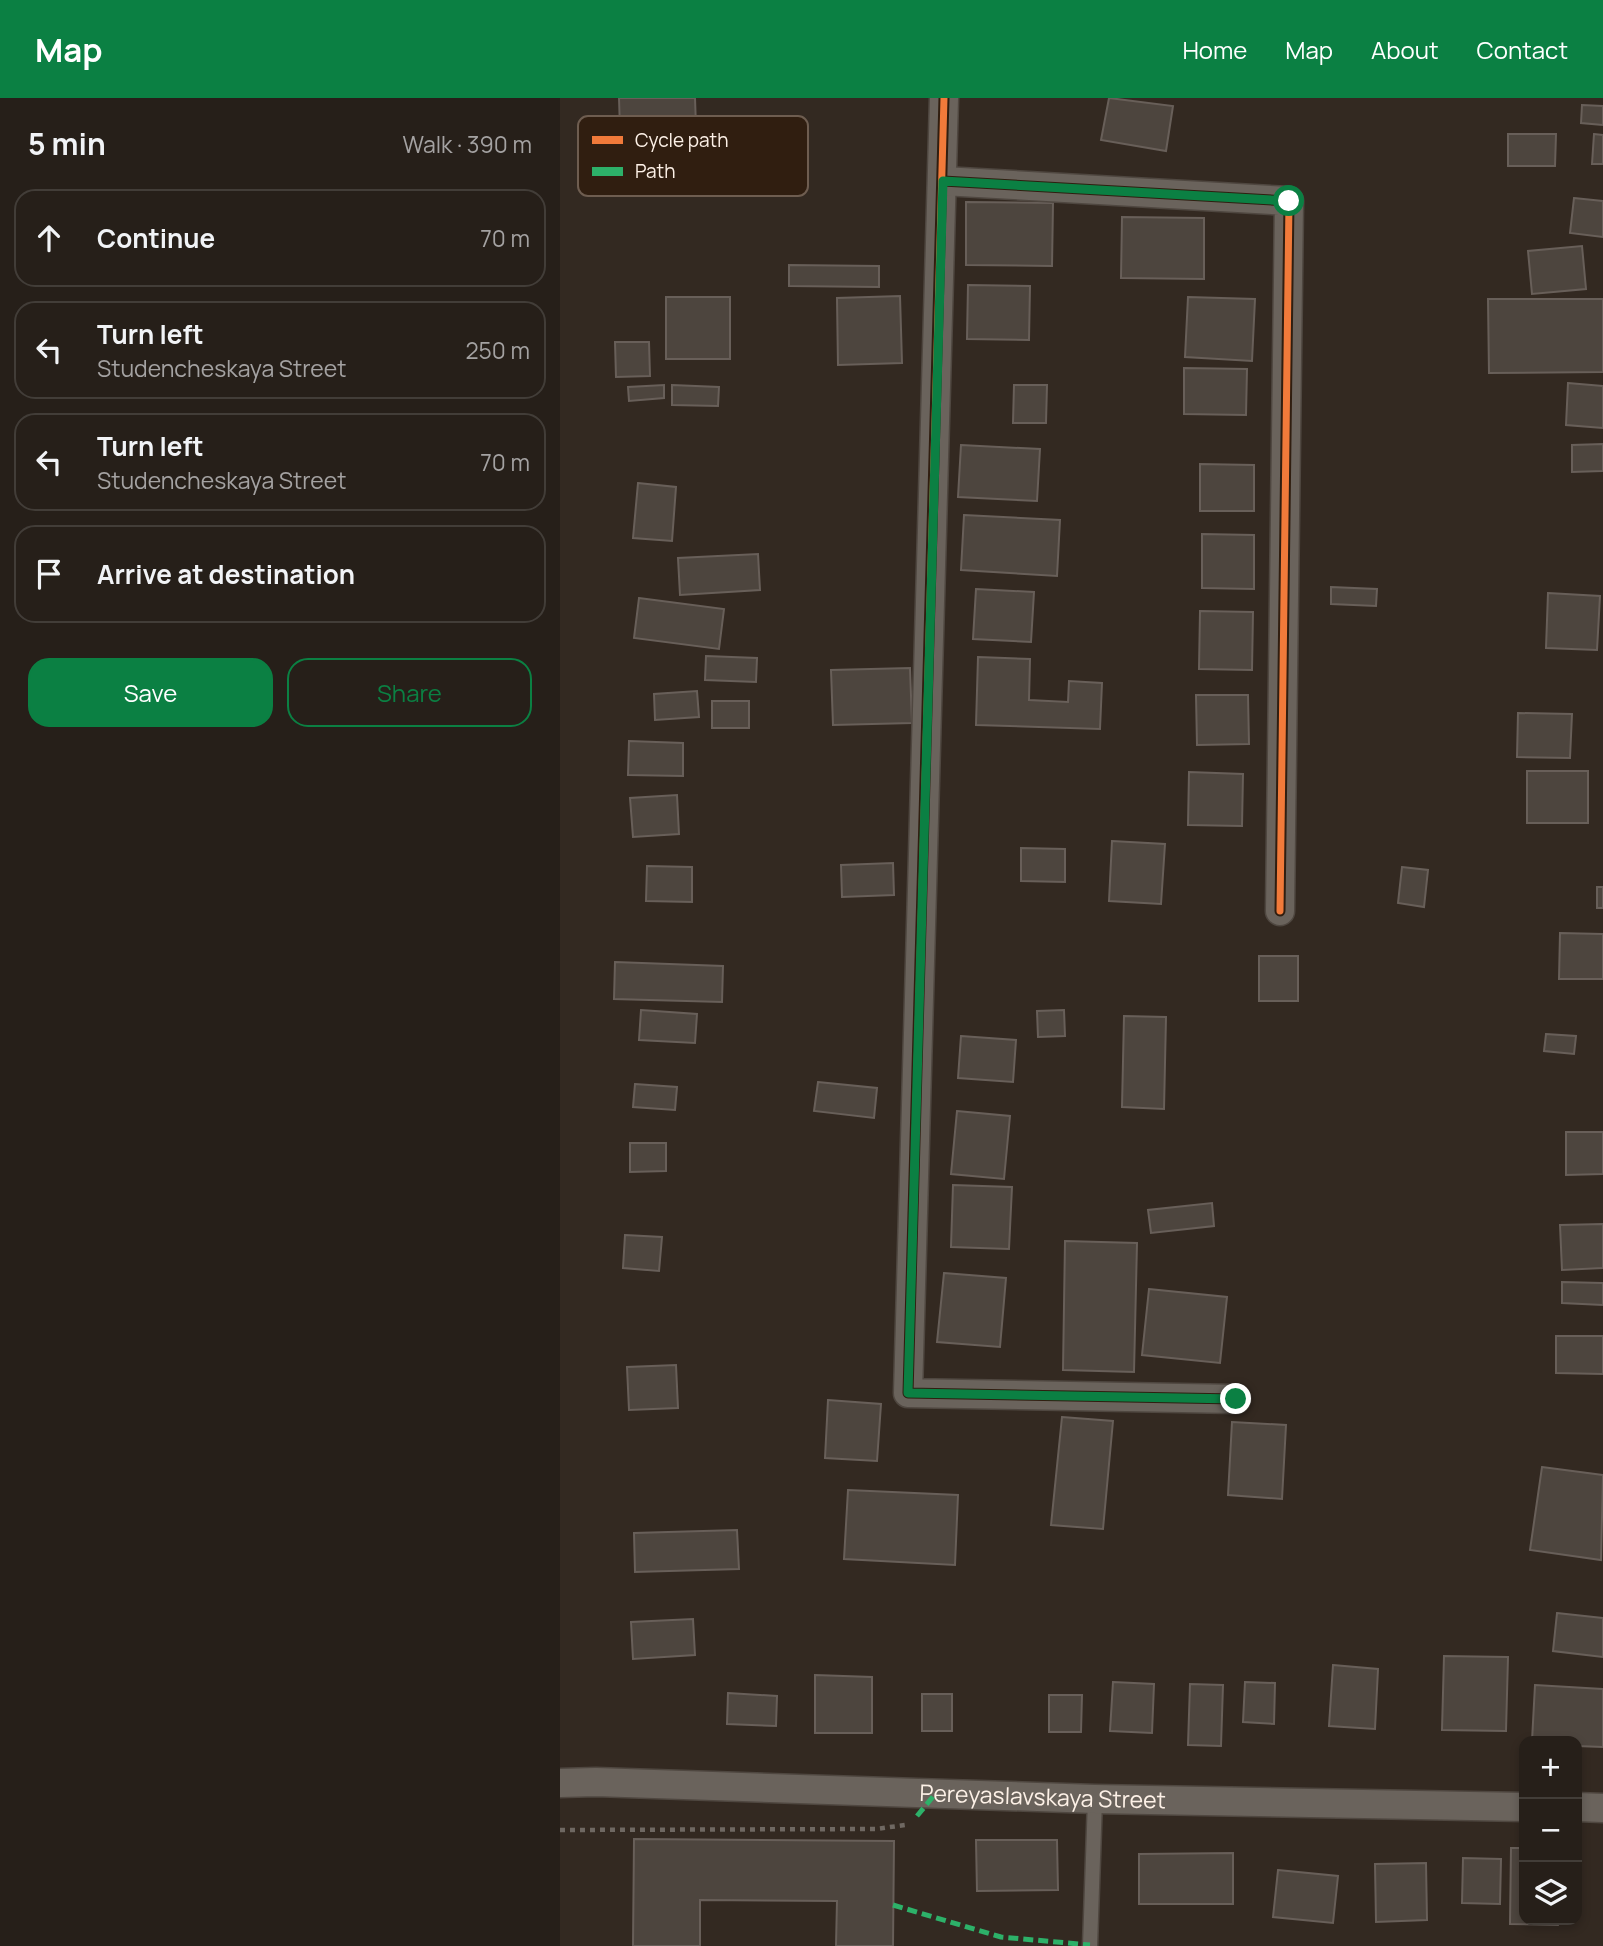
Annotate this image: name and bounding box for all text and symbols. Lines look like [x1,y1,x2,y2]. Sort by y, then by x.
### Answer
text: Map [35,27,103,72]
text: Home [1182,33,1247,66]
text: Map [1285,33,1333,66]
text: About [1371,33,1439,66]
text: Contact [1477,33,1568,66]
legend [578,116,808,196]
text: 5 min [28,123,106,164]
text: Cycle path [635,127,729,153]
text: Walk · 390 m [402,128,532,160]
text: Path [635,158,675,184]
route start [1273,185,1304,216]
icon: ahead [30,219,68,257]
text: Continue [97,220,215,256]
text: 70 m [480,222,530,254]
text: Turn left [97,316,204,352]
icon: left [30,331,68,369]
text: 250 m [465,334,530,366]
text: Studencheskaya Street [97,352,346,384]
text: Turn left [97,428,204,464]
icon: left [30,443,68,481]
text: 70 m [480,446,530,478]
text: Studencheskaya Street [97,464,346,496]
icon: arrive [30,555,68,593]
text: Arrive at destination [97,556,355,592]
button: Save [28,658,273,727]
button: Share [287,658,532,727]
route end [1220,1383,1251,1414]
map controls [1519,1736,1582,1925]
button: + [1519,1736,1582,1799]
street label: Pereyaslavskaya Street [919,1776,1166,1815]
button: − [1519,1799,1582,1862]
button: layers [1519,1862,1582,1925]

